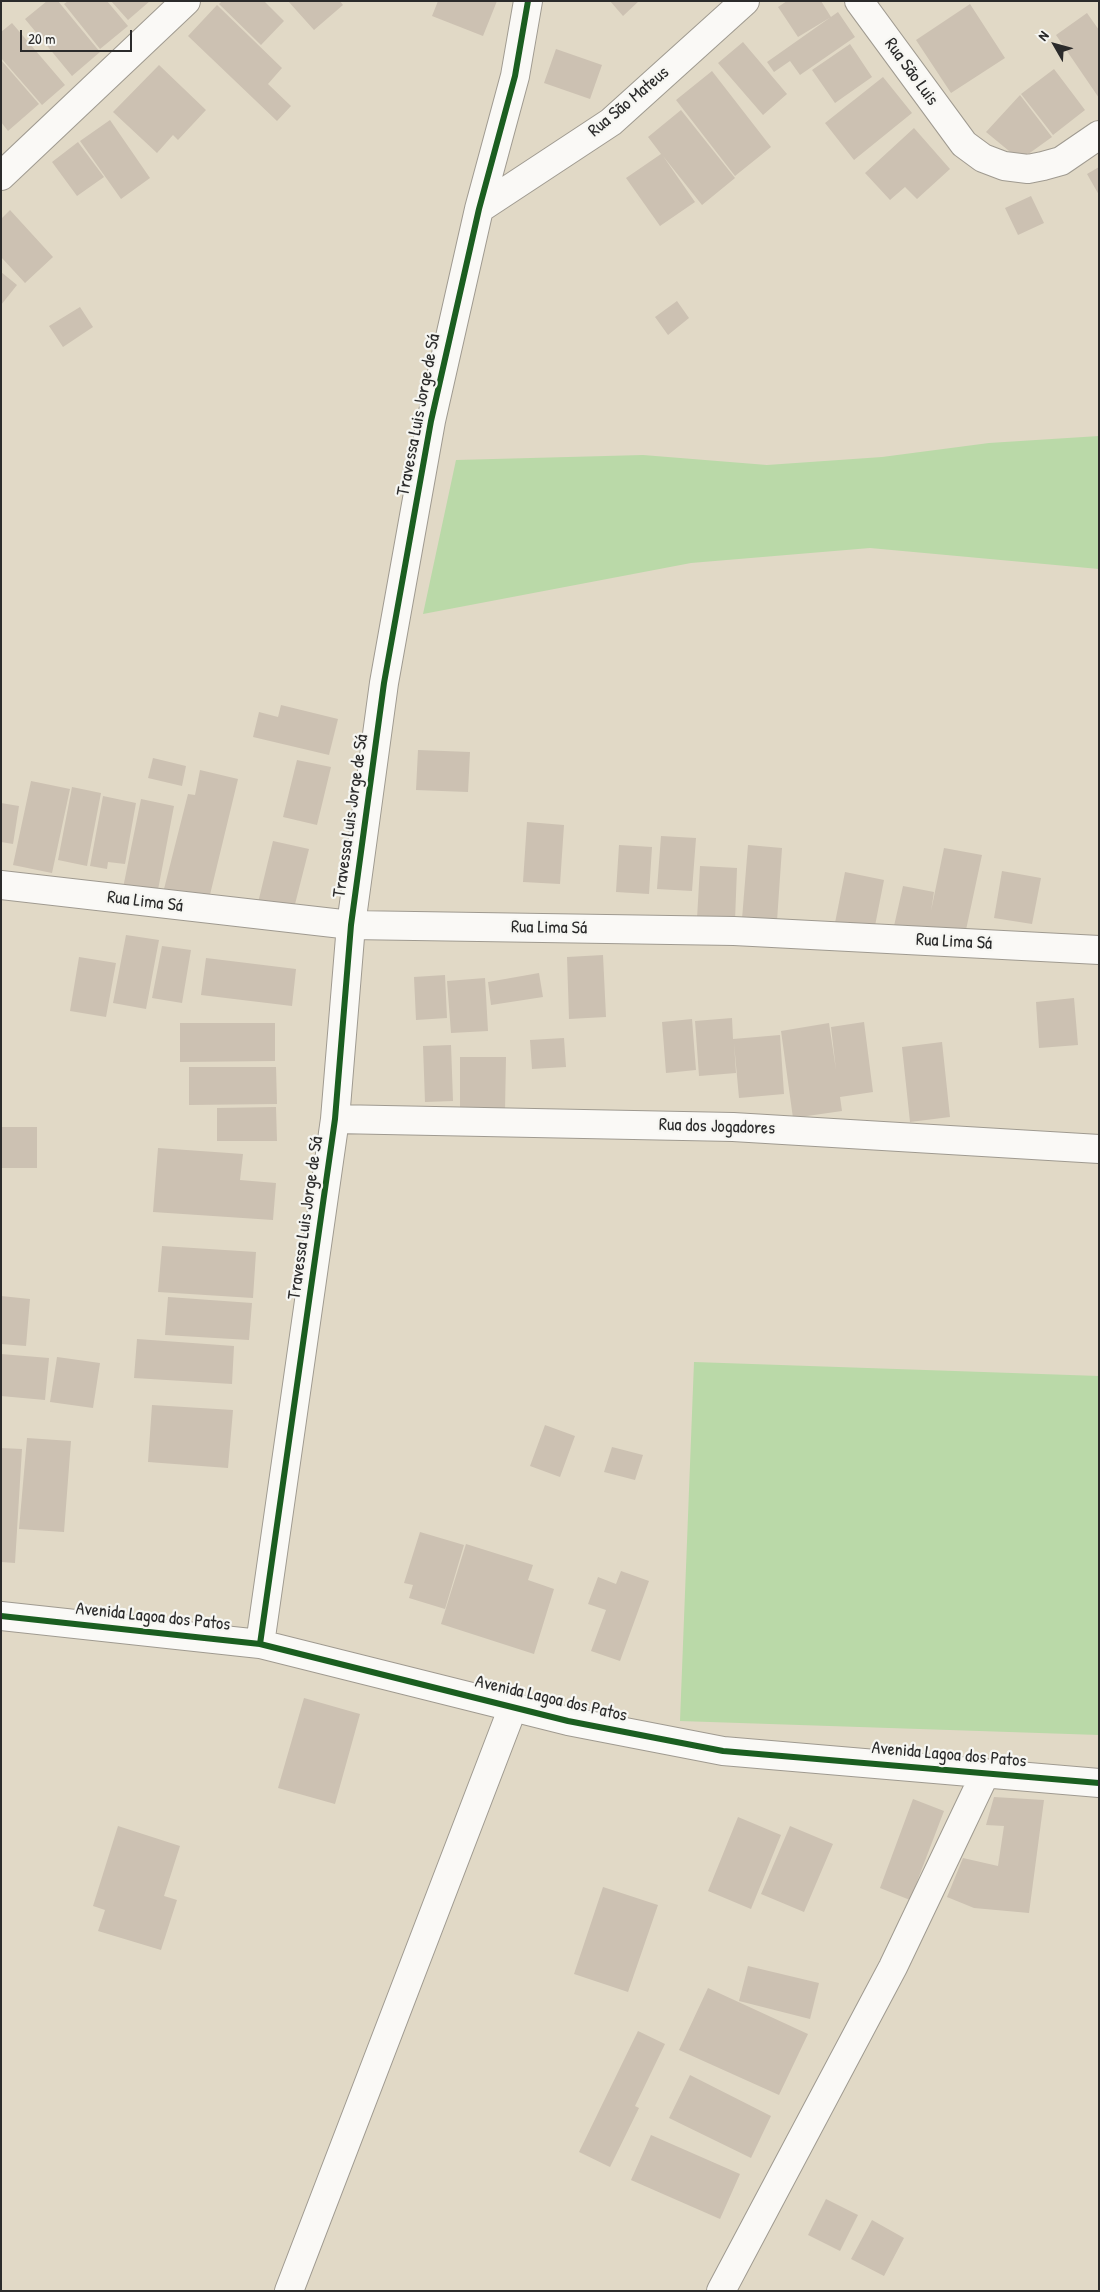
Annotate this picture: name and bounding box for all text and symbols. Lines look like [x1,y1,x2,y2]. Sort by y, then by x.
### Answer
scale bar [22,20,135,52]
north arrow [1030,20,1080,70]
text: N [1033,27,1053,44]
text: 20 m [28,28,55,49]
street label: Rua São Luis [879,34,943,110]
street label: Rua São Mateus [584,62,674,142]
street label: Travessa Luis Jorge de Sá [393,332,445,498]
street label: Travessa Luis Jorge de Sá [329,733,373,899]
street label: Rua Lima Sá [106,887,184,917]
street label: Rua Lima Sá [511,917,587,939]
street label: Rua Lima Sá [915,929,993,955]
street label: Rua dos Jogadores [659,1114,775,1140]
street label: Travessa Luis Jorge de Sá [284,1135,328,1301]
street label: Avenida Lagoa dos Patos [75,1598,231,1636]
street label: Avenida Lagoa dos Patos [473,1671,629,1727]
street label: Avenida Lagoa dos Patos [871,1737,1027,1773]

